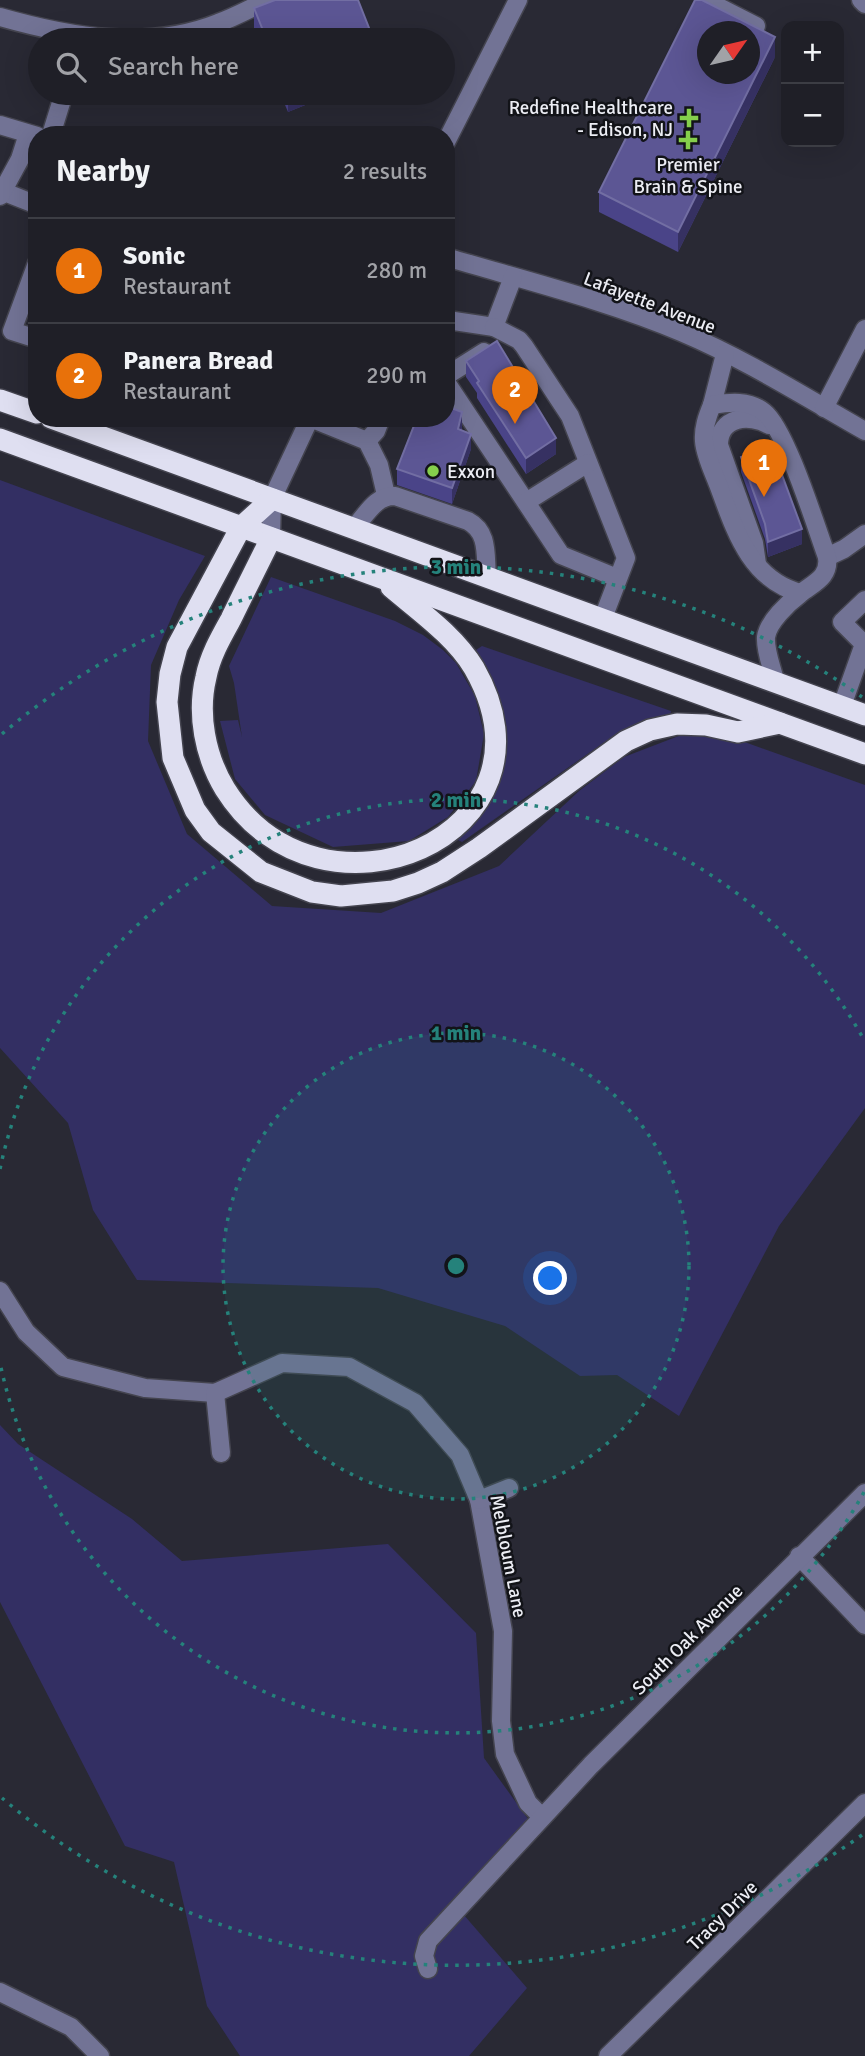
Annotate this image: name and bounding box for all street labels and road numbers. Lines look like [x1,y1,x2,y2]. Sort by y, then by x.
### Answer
street label: Lafayette Avenue [580,267,719,339]
street label: Melbloum Lane [484,1493,532,1620]
street label: South Oak Avenue [627,1579,748,1700]
street label: Tracy Drive [683,1876,763,1956]

